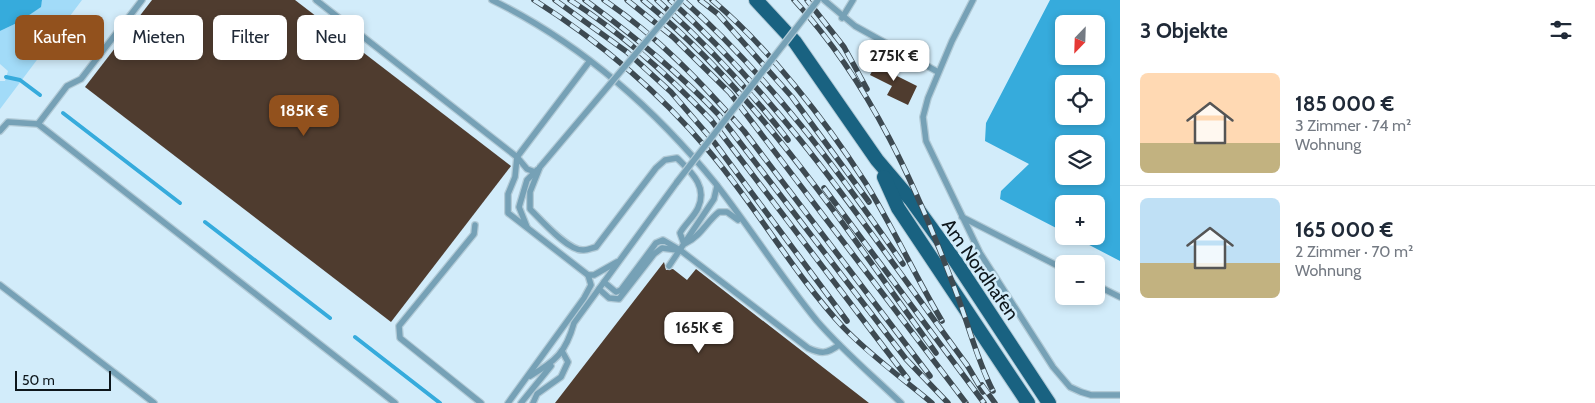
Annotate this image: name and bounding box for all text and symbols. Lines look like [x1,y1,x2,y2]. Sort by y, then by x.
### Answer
chip: Kaufen [15,15,104,60]
chip: Mieten [114,15,203,60]
chip: Filter [213,15,287,60]
chip: Neu [297,15,364,60]
north arrow [1055,15,1105,65]
map controls [1055,15,1105,305]
icon: filters [1547,16,1575,44]
text: 3 Objekte [1140,18,1228,43]
pin: 275K € [853,39,935,82]
text: 275K € [869,46,919,65]
button: locate [1055,75,1105,125]
text: 185 000 € [1295,91,1394,116]
icon: home [1180,93,1240,153]
pin: 185K € [263,94,345,137]
text: 185K € [280,101,328,120]
text: 3 Zimmer · 74 m² [1295,116,1411,135]
button: layers [1055,135,1105,185]
text: Wohnung [1295,135,1361,154]
button: + [1055,195,1105,245]
street label: Am Nordhafen [937,214,1024,324]
text: 165 000 € [1295,217,1393,242]
icon: home [1180,218,1240,278]
text: 2 Zimmer · 70 m² [1295,242,1413,261]
button: − [1055,255,1105,305]
text: Wohnung [1295,261,1361,280]
pin: 165K € [658,312,740,354]
text: 165K € [675,318,723,337]
scale bar [15,368,111,391]
text: 50 m [22,371,55,389]

